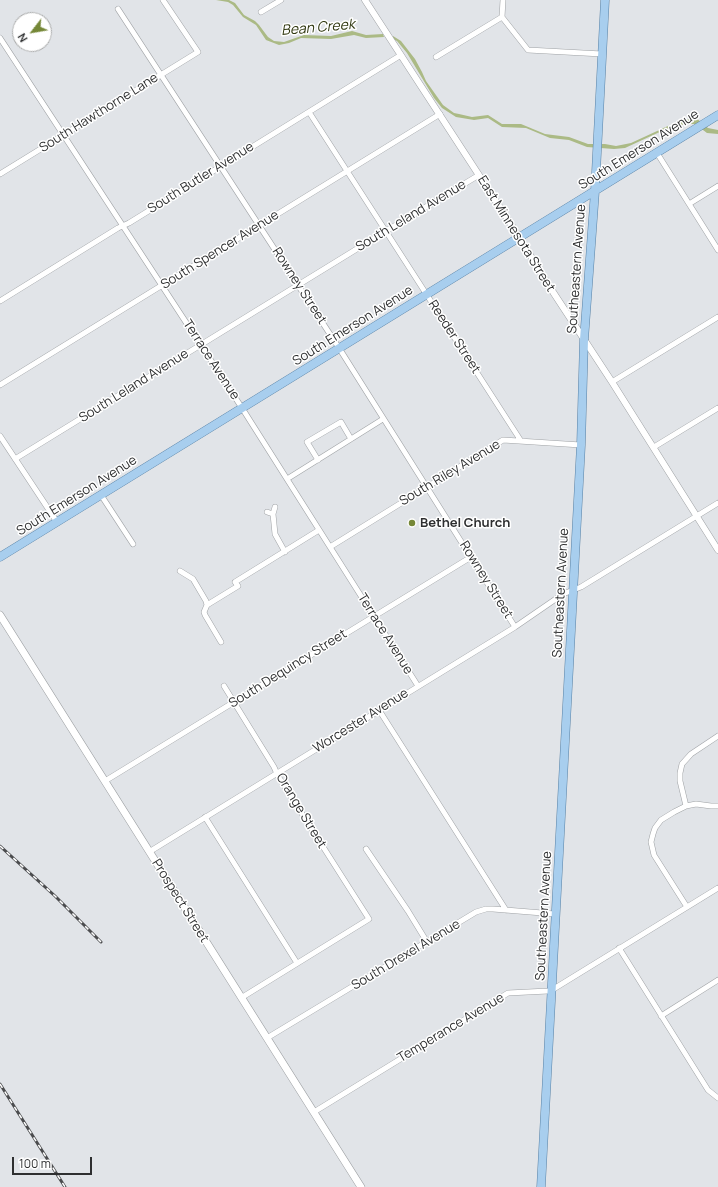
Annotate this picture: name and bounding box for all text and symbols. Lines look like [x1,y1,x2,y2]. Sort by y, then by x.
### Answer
north arrow [12,12,52,52]
water label: Bean Creek [281,16,355,40]
text: N [14,31,31,45]
street label: South Hawthorne Lane [37,70,161,156]
street label: South Emerson Avenue [576,107,702,193]
street label: South Butler Avenue [145,139,257,217]
street label: East Minnesota Street [474,173,558,295]
street label: South Leland Avenue [353,177,469,255]
street label: Southeastern Avenue [565,204,589,334]
street label: South Spencer Avenue [158,207,282,293]
street label: Rowney Street [268,245,330,327]
street label: South Emerson Avenue [290,283,416,369]
street label: Reeder Street [425,297,483,377]
street label: Terrace Avenue [179,317,243,403]
street label: South Leland Avenue [76,346,192,426]
street label: South Riley Avenue [397,437,503,509]
street label: South Emerson Avenue [14,453,140,539]
place label: Bethel Church [420,515,510,531]
marker: Bethel Church [407,518,417,528]
street label: Southeastern Avenue [550,528,572,658]
street label: Rowney Street [456,538,516,622]
street label: Terrace Avenue [354,591,416,677]
street label: South Dequincy Street [226,626,350,712]
street label: Worcester Avenue [310,685,412,757]
street label: Orange Street [272,771,330,851]
street label: Southeastern Avenue [533,851,555,981]
street label: Prospect Street [148,856,212,946]
street label: South Drexel Avenue [349,916,463,994]
street label: Temperance Avenue [395,990,507,1066]
scale bar [14,1149,94,1175]
text: 100 m [19,1155,51,1172]

